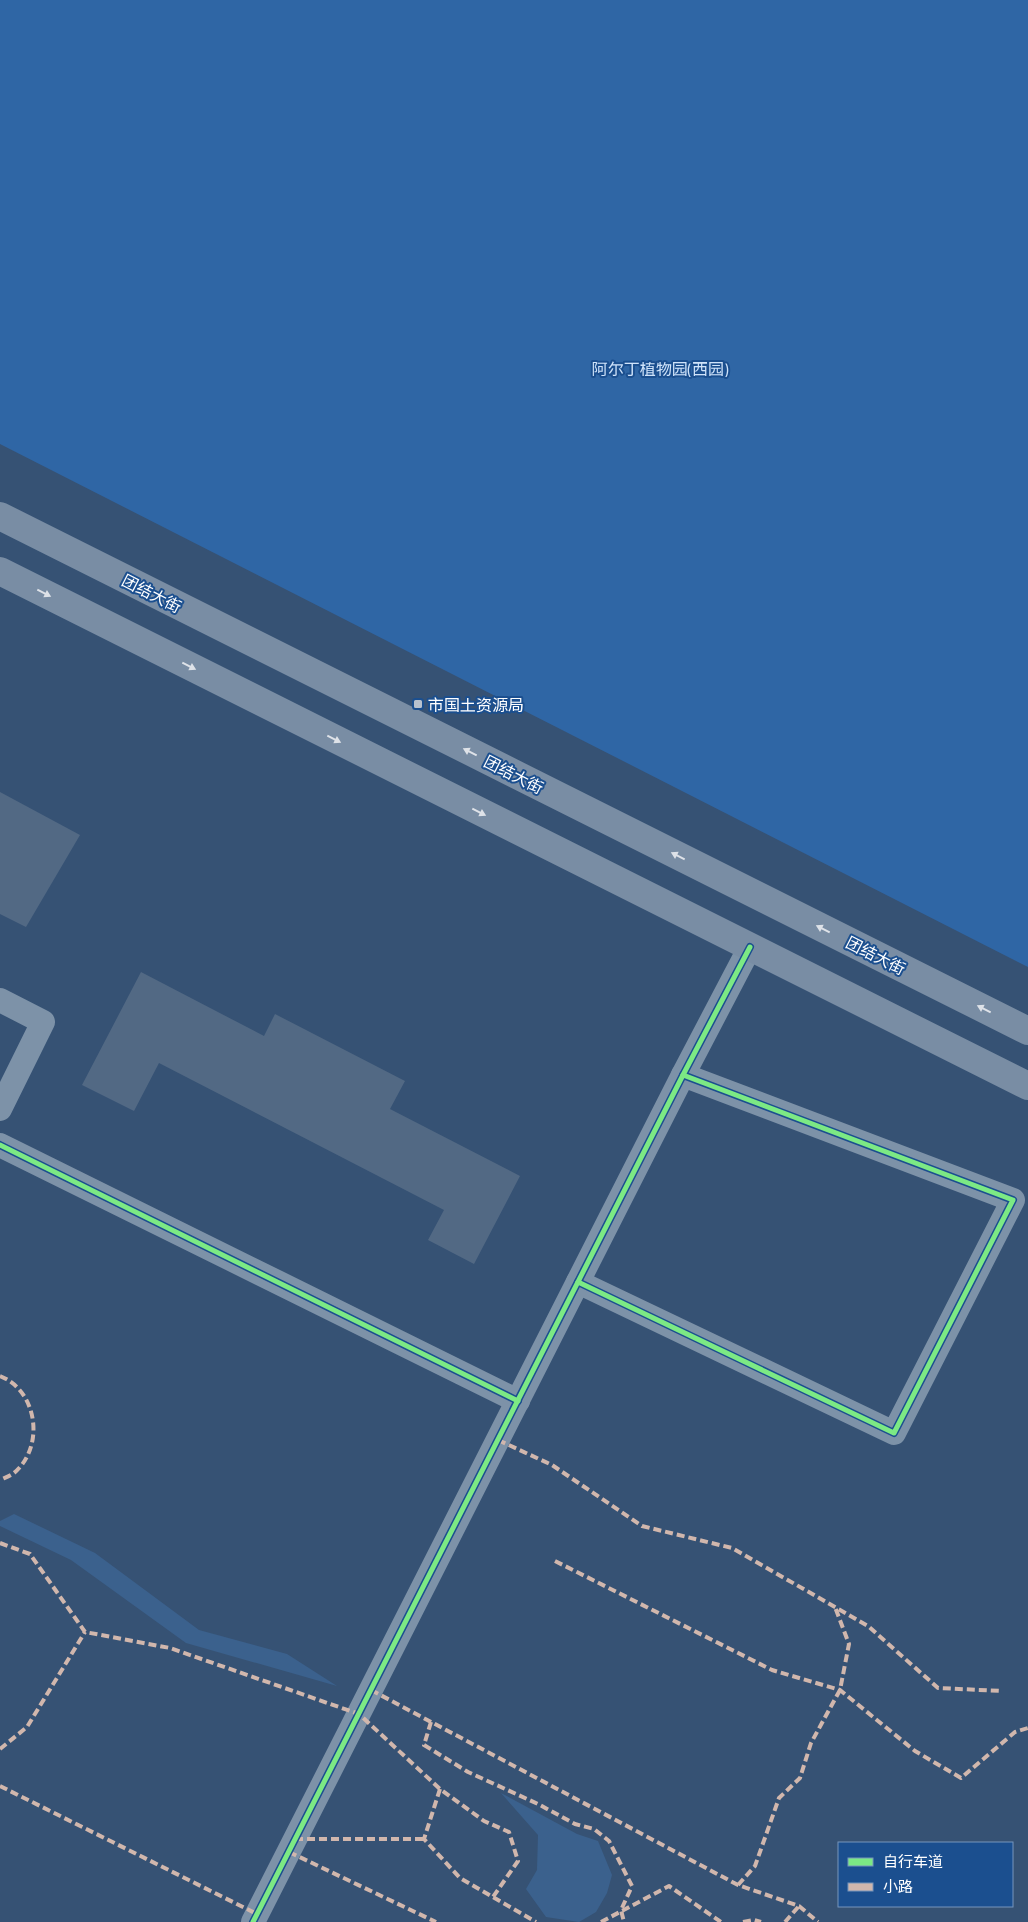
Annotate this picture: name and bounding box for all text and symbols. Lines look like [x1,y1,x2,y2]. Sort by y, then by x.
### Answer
park label: 阿尔丁植物园(西园) [592,359,729,378]
street label: 团结大街 [119,570,185,616]
one-way arrow [36,589,51,597]
one-way arrow [182,662,196,670]
place label: 市国土资源局 [428,695,524,714]
marker: 市国土资源局 [412,698,424,710]
one-way arrow [327,735,341,743]
one-way arrow [463,748,477,756]
street label: 团结大街 [481,751,547,797]
one-way arrow [472,808,486,816]
one-way arrow [671,852,685,860]
one-way arrow [816,925,831,933]
street label: 团结大街 [843,932,909,978]
one-way arrow [977,1005,992,1013]
legend [838,1842,1013,1907]
text: 自行车道 [883,1852,943,1870]
text: 小路 [883,1877,913,1895]

